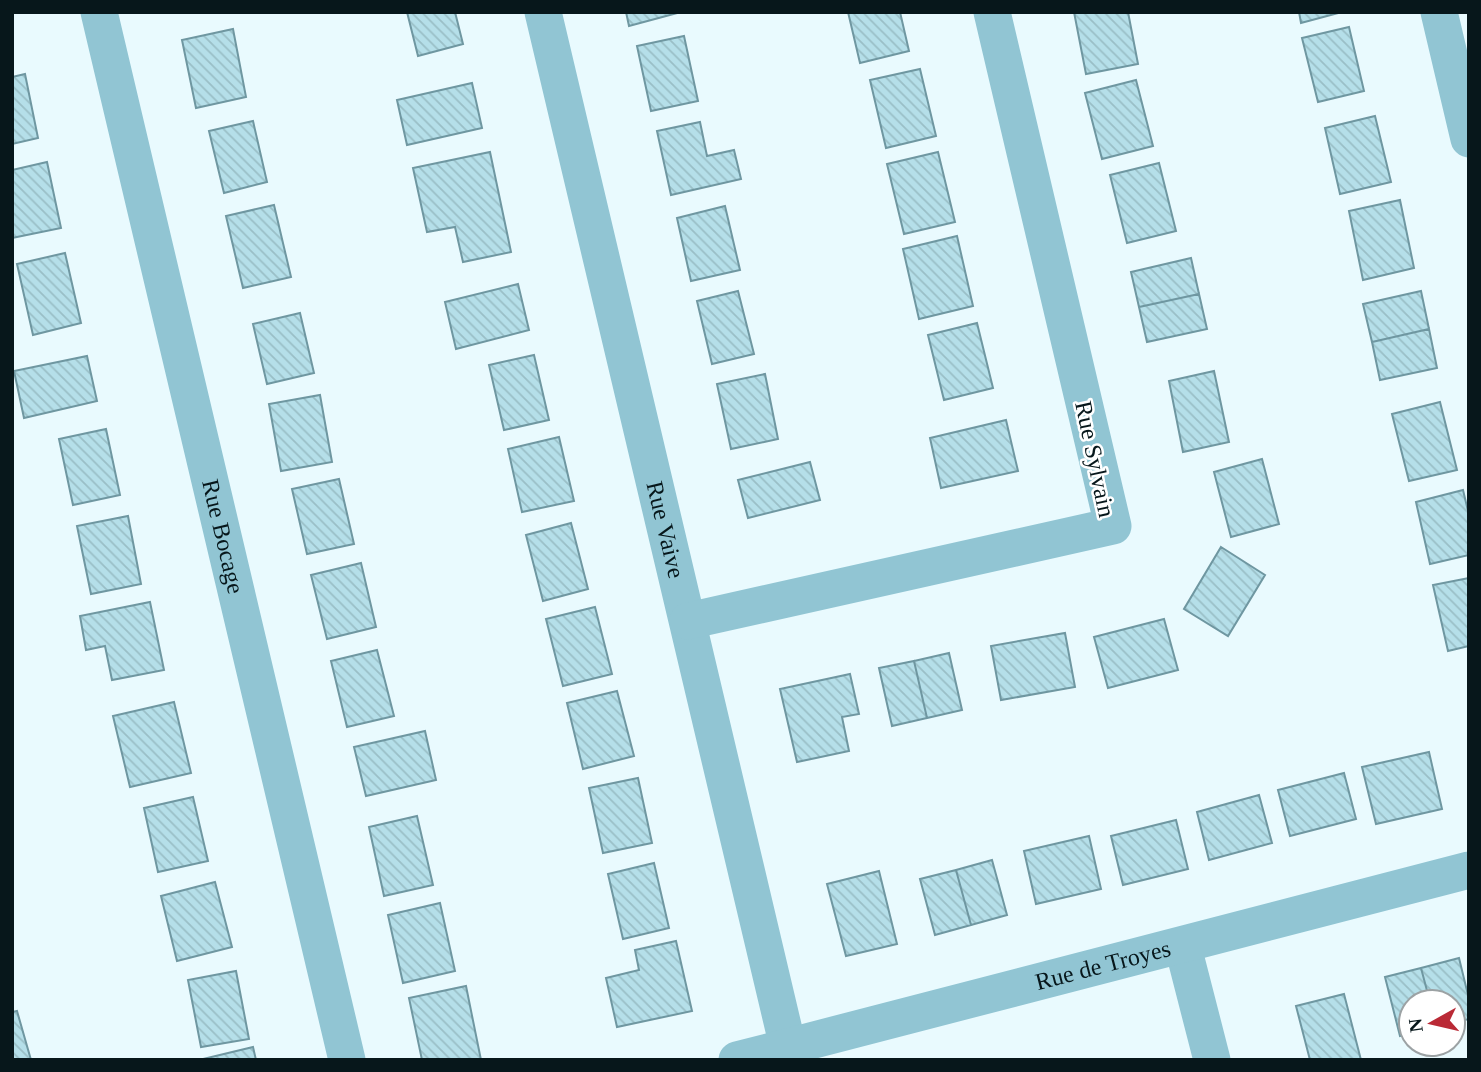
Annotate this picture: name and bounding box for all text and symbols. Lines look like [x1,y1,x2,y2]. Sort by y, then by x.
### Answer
street label: Rue Sylvain [1070,399,1120,519]
street label: Rue Bocage [197,477,249,596]
street label: Rue Vaive [642,479,690,581]
street label: Rue de Troyes [1032,935,1173,995]
north arrow [1397,988,1467,1058]
text: N [1404,1017,1427,1034]

